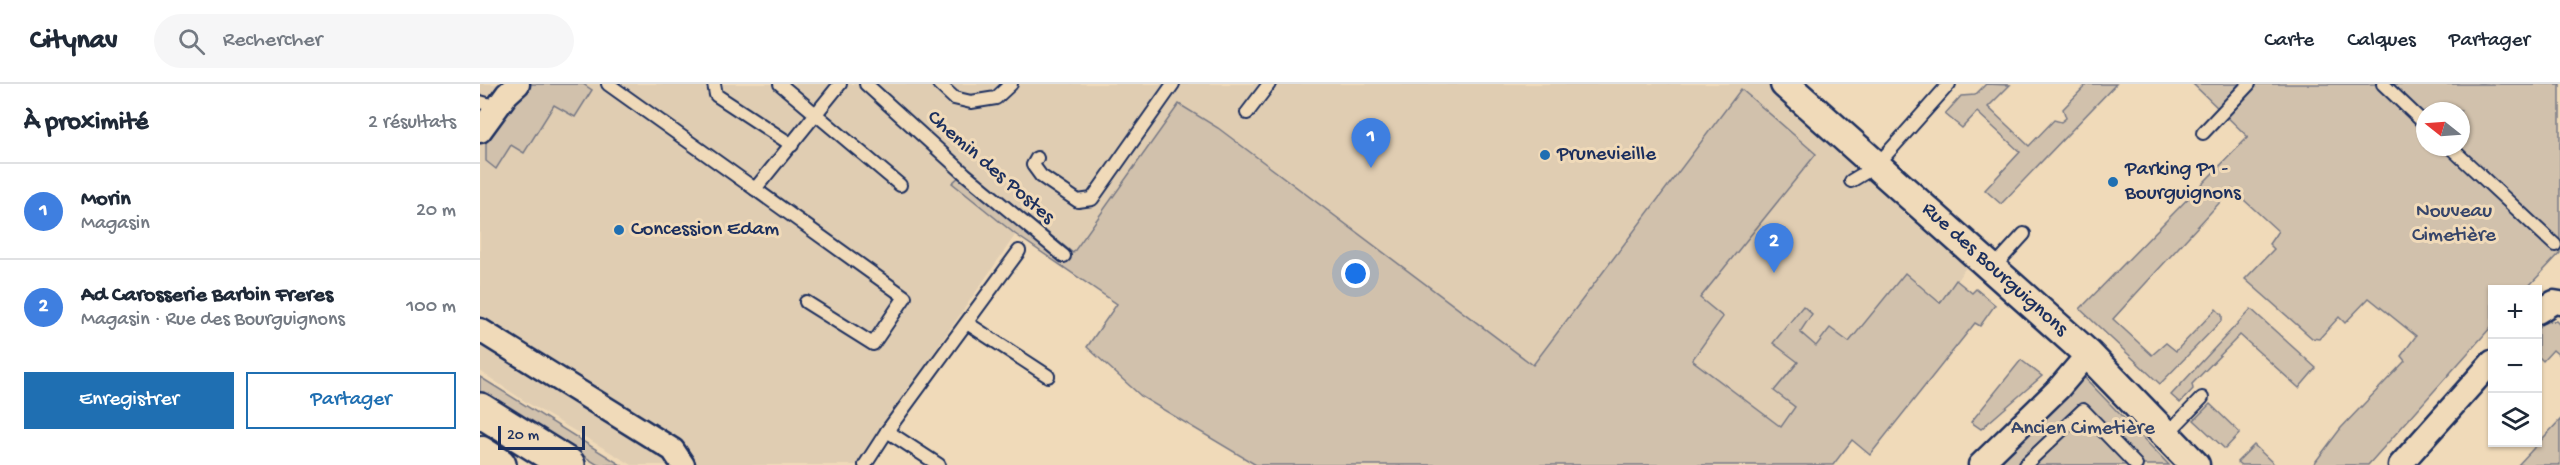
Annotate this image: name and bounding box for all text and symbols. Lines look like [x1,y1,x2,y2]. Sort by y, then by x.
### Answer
search box [154,14,574,68]
text: Citynav [30,25,118,58]
icon: search [175,25,208,58]
text: Rechercher [223,28,322,54]
text: Carte [2264,29,2314,54]
text: Calques [2347,29,2416,54]
text: Partager [2449,29,2530,54]
north arrow [2416,102,2470,156]
street label: Chemin des Postes [921,106,1060,231]
text: À proximité [24,108,148,139]
text: 2 résultats [368,112,456,135]
pin: 1 [1352,118,1390,168]
place label: Prunevieille [1556,143,1657,168]
marker: Prunevieille [1538,148,1552,162]
place label: Parking P1 - Bourguignons [2124,158,2242,207]
marker: Parking P1 - Bourguignons [2106,175,2120,189]
text: Morin [81,187,131,213]
street label: Rue des Bourguignons [1916,198,2073,343]
text: 1 [39,200,48,223]
text: 20 m [416,200,456,223]
park label: Nouveau Cimetière [2412,200,2497,249]
text: Magasin [81,213,150,236]
place label: Concession Edam [631,218,779,243]
marker: Concession Edam [612,223,626,237]
pin: 2 [1754,224,1794,273]
your location [1341,259,1370,288]
text: Ad Carosserie Barbin Freres [81,283,333,309]
map controls [2488,285,2542,447]
button: + [2488,285,2542,339]
text: 2 [39,296,48,319]
text: 100 m [406,296,456,319]
text: Magasin · Rue des Bourguignons [81,309,345,332]
button: − [2488,339,2542,393]
button: Enregistrer [24,372,234,429]
button: Partager [246,372,456,429]
button: layers [2488,393,2542,447]
park label: Ancien Cimetière [2011,417,2156,442]
scale bar [498,423,585,450]
text: 20 m [507,427,539,446]

